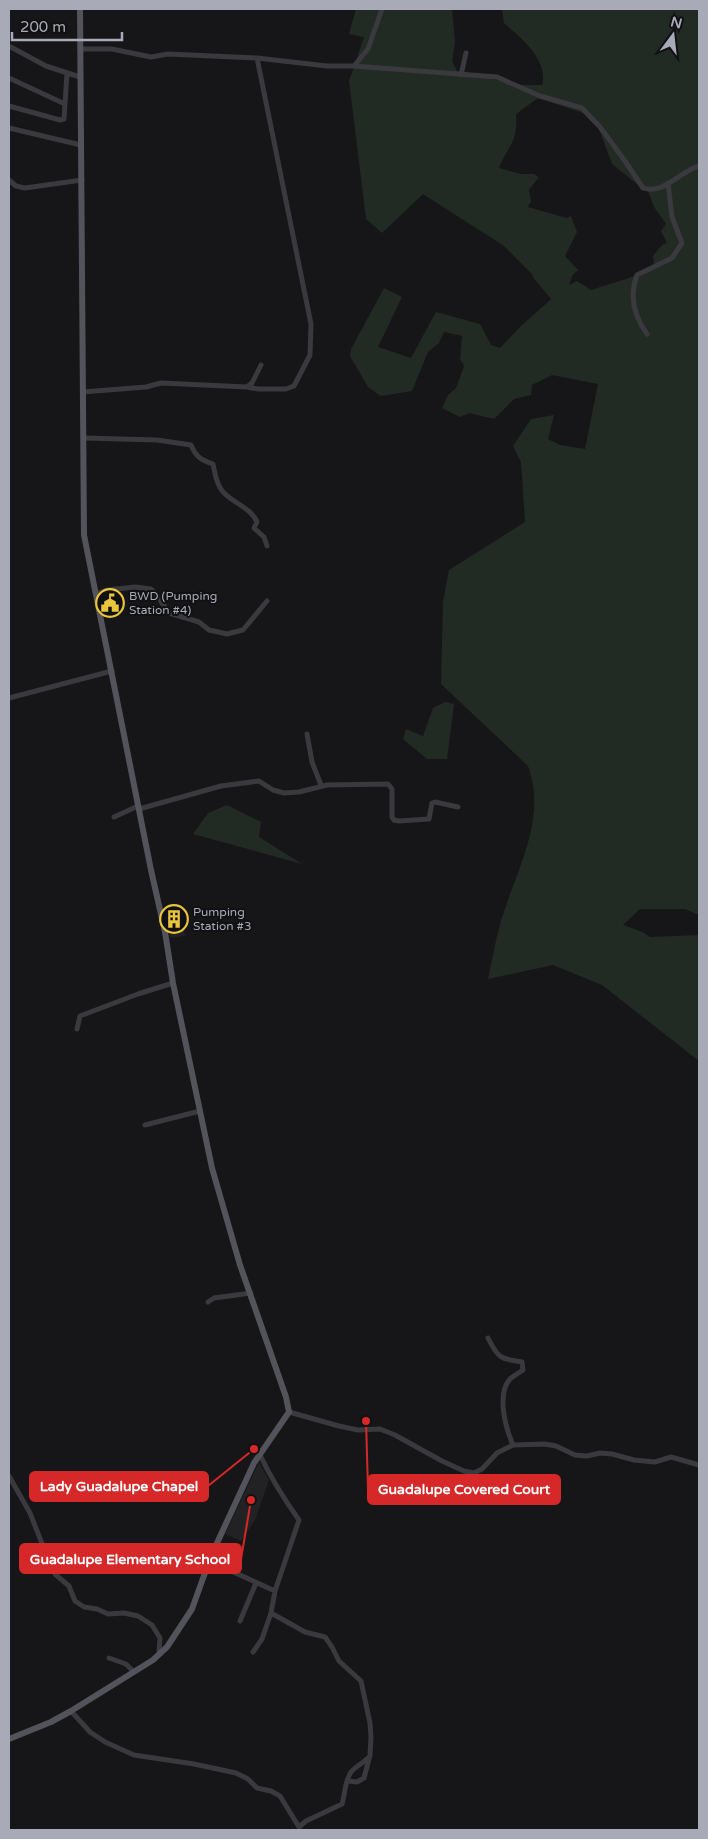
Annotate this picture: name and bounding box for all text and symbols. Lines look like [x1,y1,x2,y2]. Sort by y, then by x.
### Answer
scale bar [12,10,122,42]
north arrow [648,10,698,60]
text: N [669,13,684,33]
text: 200 m [20,18,66,36]
public building icon: BWD (Pumping Station #4) [95,588,125,618]
place label: BWD (Pumping Station #4) [129,589,217,617]
building icon: Pumping Station #3 [159,904,189,934]
place label: Pumping Station #3 [193,905,252,933]
callout: Lady Guadalupe Chapel [30,1472,208,1501]
callout: Guadalupe Covered Court [368,1475,560,1504]
text: Lady Guadalupe Chapel [40,1478,198,1495]
text: Guadalupe Covered Court [378,1481,551,1498]
callout: Guadalupe Elementary School [20,1544,241,1573]
text: Guadalupe Elementary School [30,1551,230,1568]

